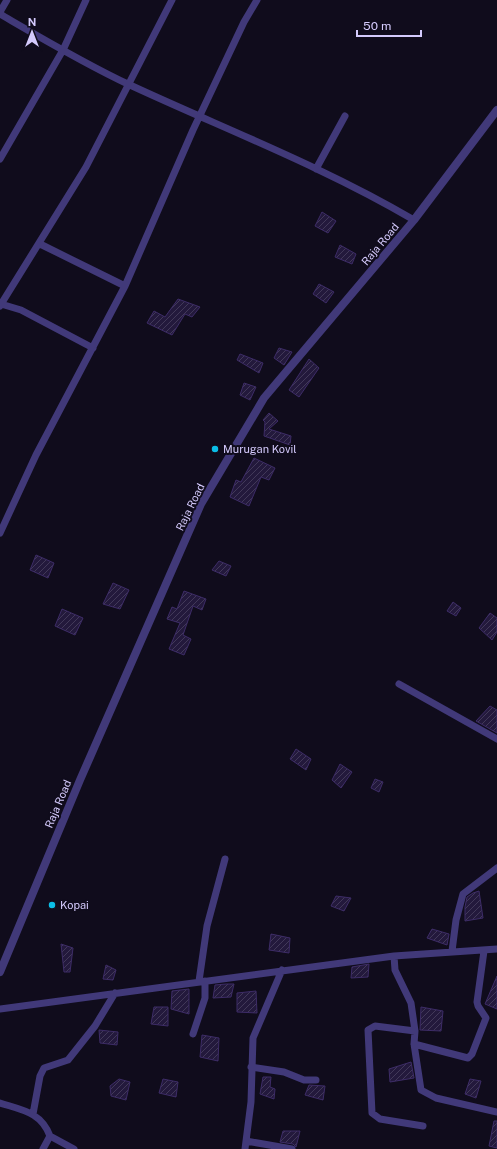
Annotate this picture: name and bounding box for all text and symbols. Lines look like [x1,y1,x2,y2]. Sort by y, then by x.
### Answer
north arrow [12,12,52,52]
scale bar [357,12,421,38]
text: N [28,16,36,28]
text: 50 m [363,19,391,33]
street label: Raja Road [359,221,401,267]
place label: Murugan Kovil [223,443,297,455]
marker: Murugan Kovil [210,444,220,454]
street label: Raja Road [173,481,207,533]
street label: Raja Road [42,778,74,830]
place label: Kopai [60,899,89,911]
marker: Kopai [47,900,57,910]

